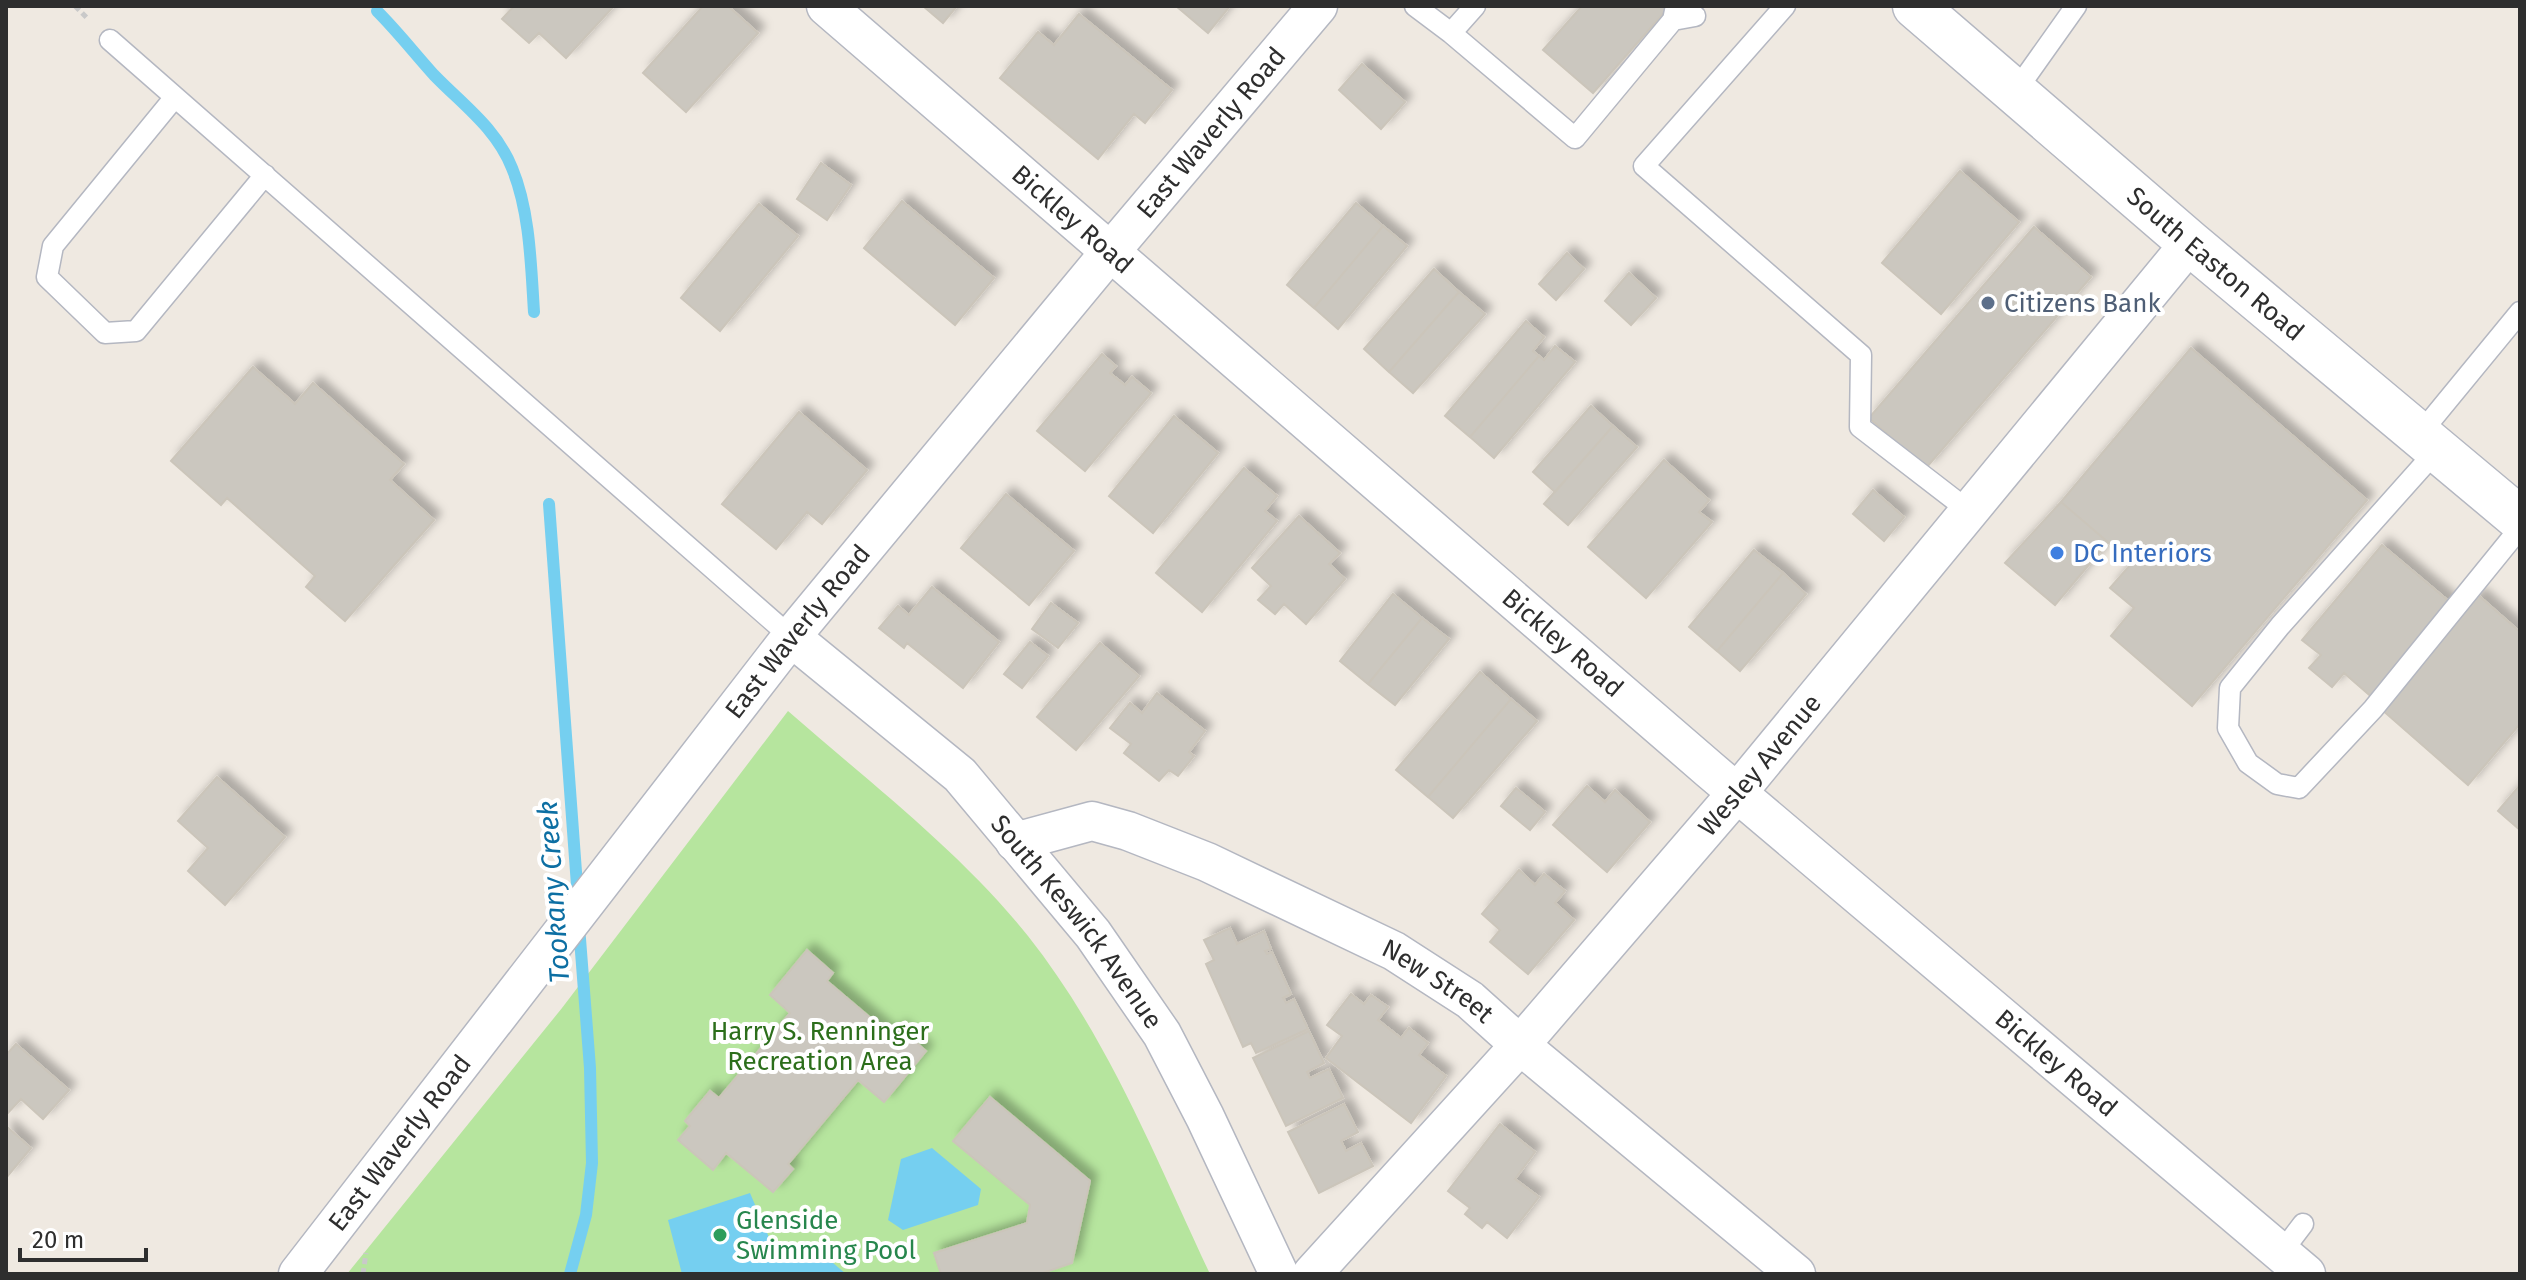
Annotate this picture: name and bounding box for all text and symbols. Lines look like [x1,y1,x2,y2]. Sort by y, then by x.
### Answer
street label: East Waverly Road [1130,41,1292,225]
street label: Bickley Road [1005,159,1139,280]
street label: South Easton Road [2120,181,2310,348]
place label: Citizens Bank [2004,288,2161,319]
marker: Citizens Bank [1979,294,1997,312]
street label: East Waverly Road [719,538,877,725]
place label: DC Interiors [2073,538,2212,569]
marker: DC Interiors [2048,544,2066,562]
street label: Bickley Road [1496,582,1630,704]
street label: Wesley Avenue [1692,688,1828,842]
water label: Tookany Creek [531,800,576,984]
street label: South Keswick Avenue [984,809,1169,1035]
street label: New Street [1377,933,1500,1030]
street label: Bickley Road [1989,1003,2123,1124]
park label: Harry S. Renninger Recreation Area [711,1016,929,1077]
street label: East Waverly Road [322,1049,478,1237]
place label: Glenside Swimming Pool [736,1205,916,1266]
scale bar [20,1212,146,1262]
text: 20 m [32,1226,84,1254]
marker: Glenside Swimming Pool [711,1226,729,1244]

